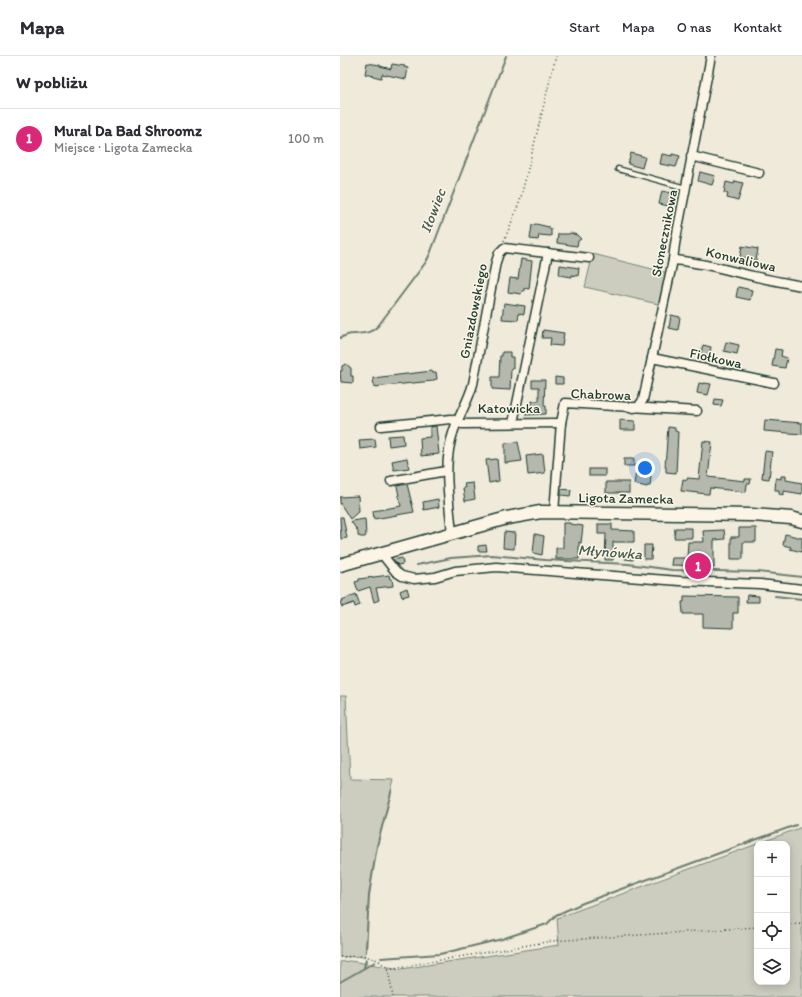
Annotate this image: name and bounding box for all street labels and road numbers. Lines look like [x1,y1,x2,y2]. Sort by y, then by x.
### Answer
street label: Słonecznikowa [648,188,681,278]
street label: Konwaliowa [704,243,778,276]
street label: Gniazdowskiego [456,262,491,360]
street label: Fiołkowa [688,345,744,372]
street label: Chabrowa [570,385,632,404]
street label: Katowicka [478,400,541,417]
street label: Ligota Zamecka [578,489,674,508]

